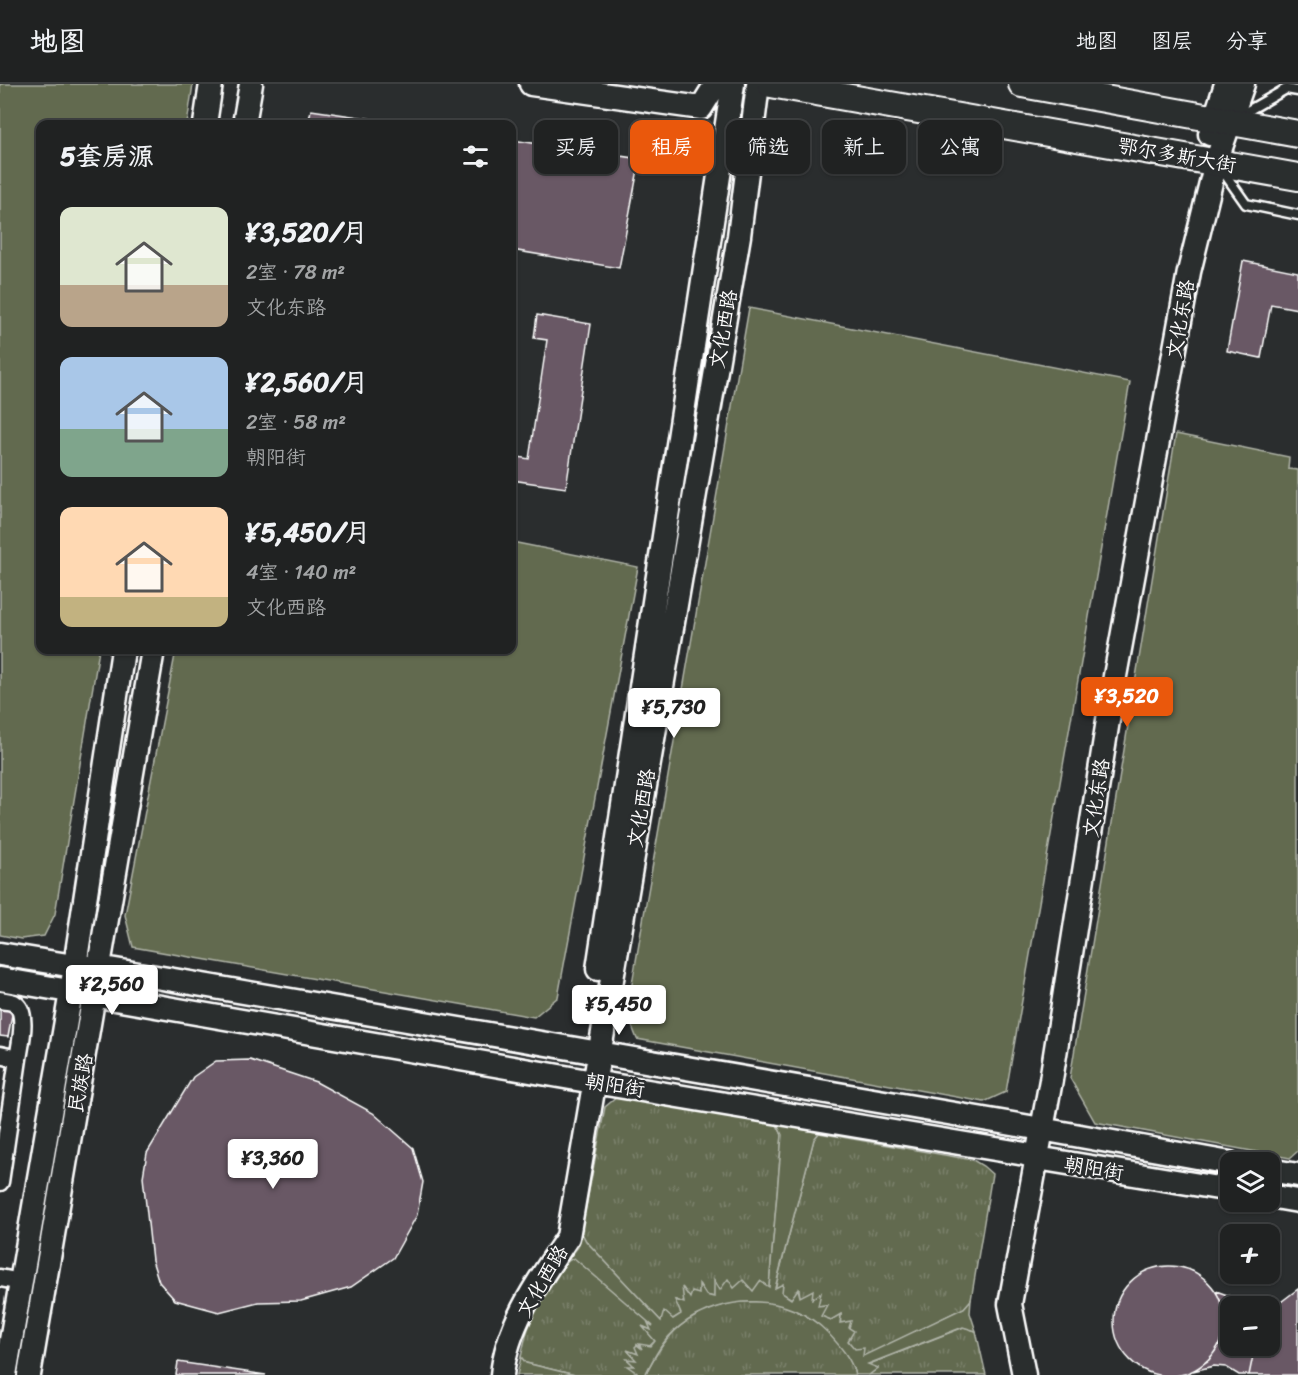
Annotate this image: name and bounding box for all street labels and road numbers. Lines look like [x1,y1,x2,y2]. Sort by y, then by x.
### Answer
street label: 鄂尔多斯大街 [1115,128,1239,183]
street label: 文化东路 [1156,276,1205,362]
street label: 文化西路 [699,286,748,372]
street label: 文化东路 [1073,755,1120,840]
street label: 文化西路 [617,765,666,851]
street label: 民族路 [58,1050,103,1116]
street label: 朝阳街 [583,1064,647,1107]
street label: 朝阳街 [1062,1147,1126,1190]
street label: 文化西路 [507,1237,579,1325]

